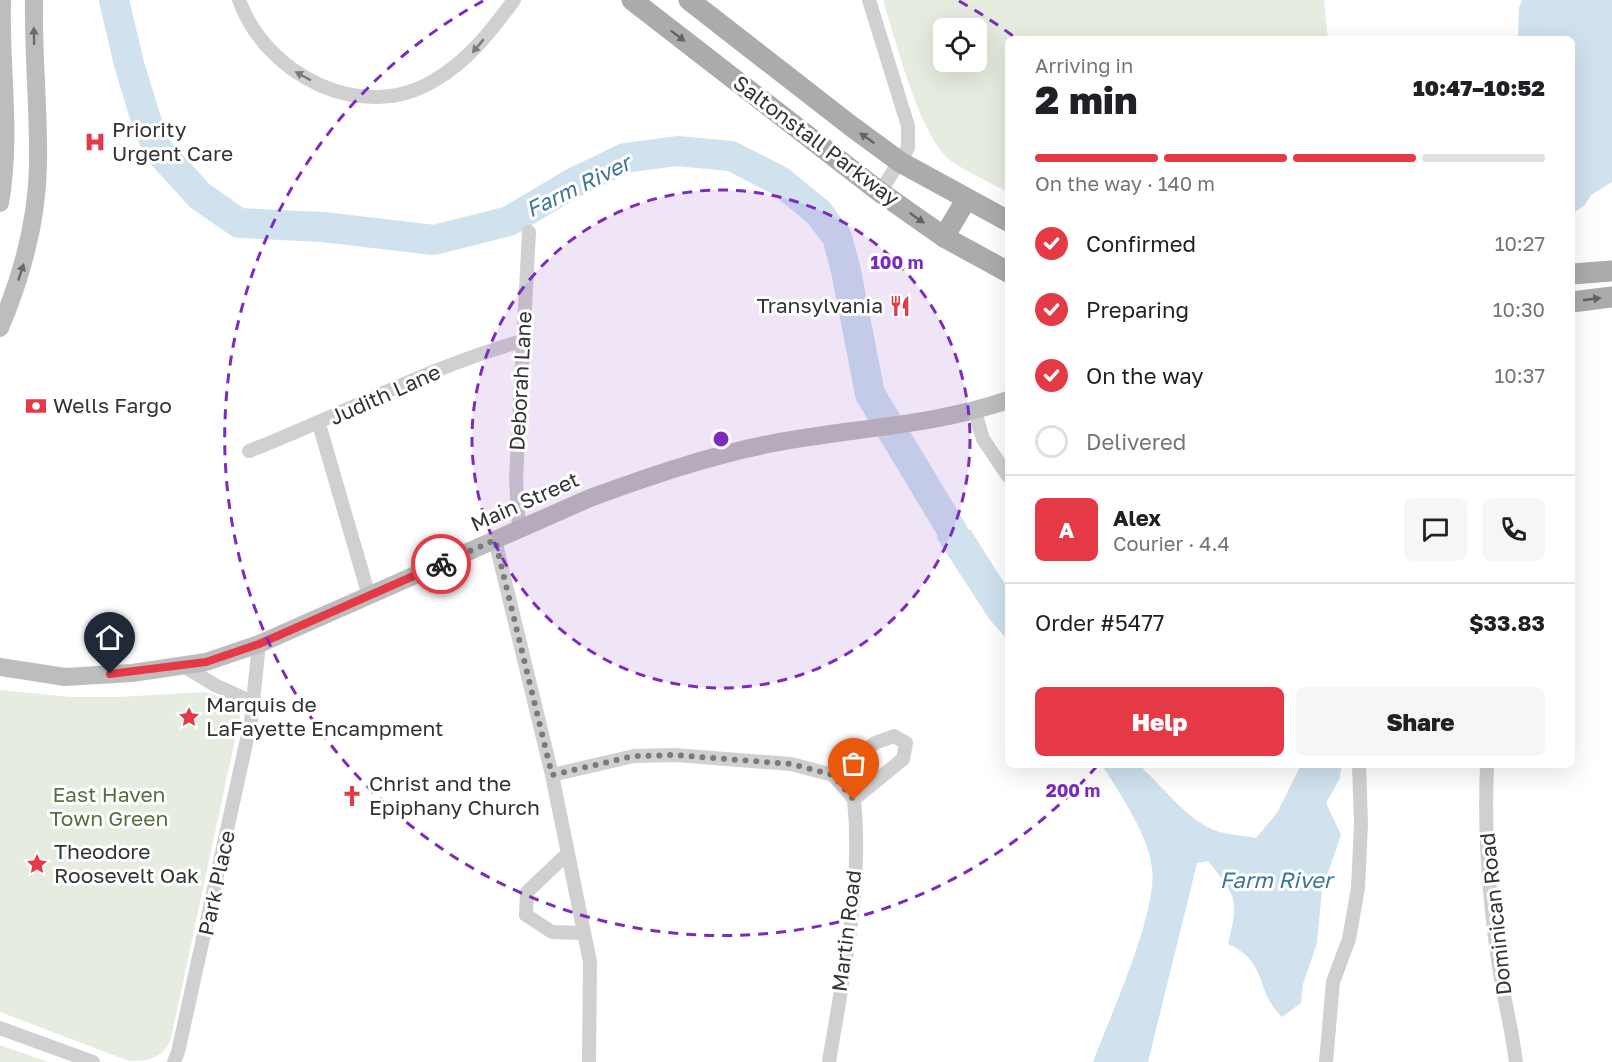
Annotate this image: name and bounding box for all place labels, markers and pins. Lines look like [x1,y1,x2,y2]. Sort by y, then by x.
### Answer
place label: Priority Urgent Care [112,116,233,166]
hospital icon: Priority Urgent Care [83,130,107,154]
place label: Transylvania [757,292,883,318]
restaurant icon: Transylvania [888,294,912,318]
place label: Wells Fargo [53,392,172,418]
bank icon: Wells Fargo [24,394,48,418]
centre of rings [711,429,731,449]
pin [84,612,135,674]
place label: Marquis de LaFayette Encampment [206,691,444,741]
place icon: Marquis de LaFayette Encampment [177,705,201,729]
pin [828,738,879,800]
place label: Christ and the Epiphany Church [369,770,540,820]
church icon: Christ and the Epiphany Church [340,784,364,808]
place label: Theodore Roosevelt Oak [54,838,199,888]
place icon: Theodore Roosevelt Oak [25,852,49,876]

